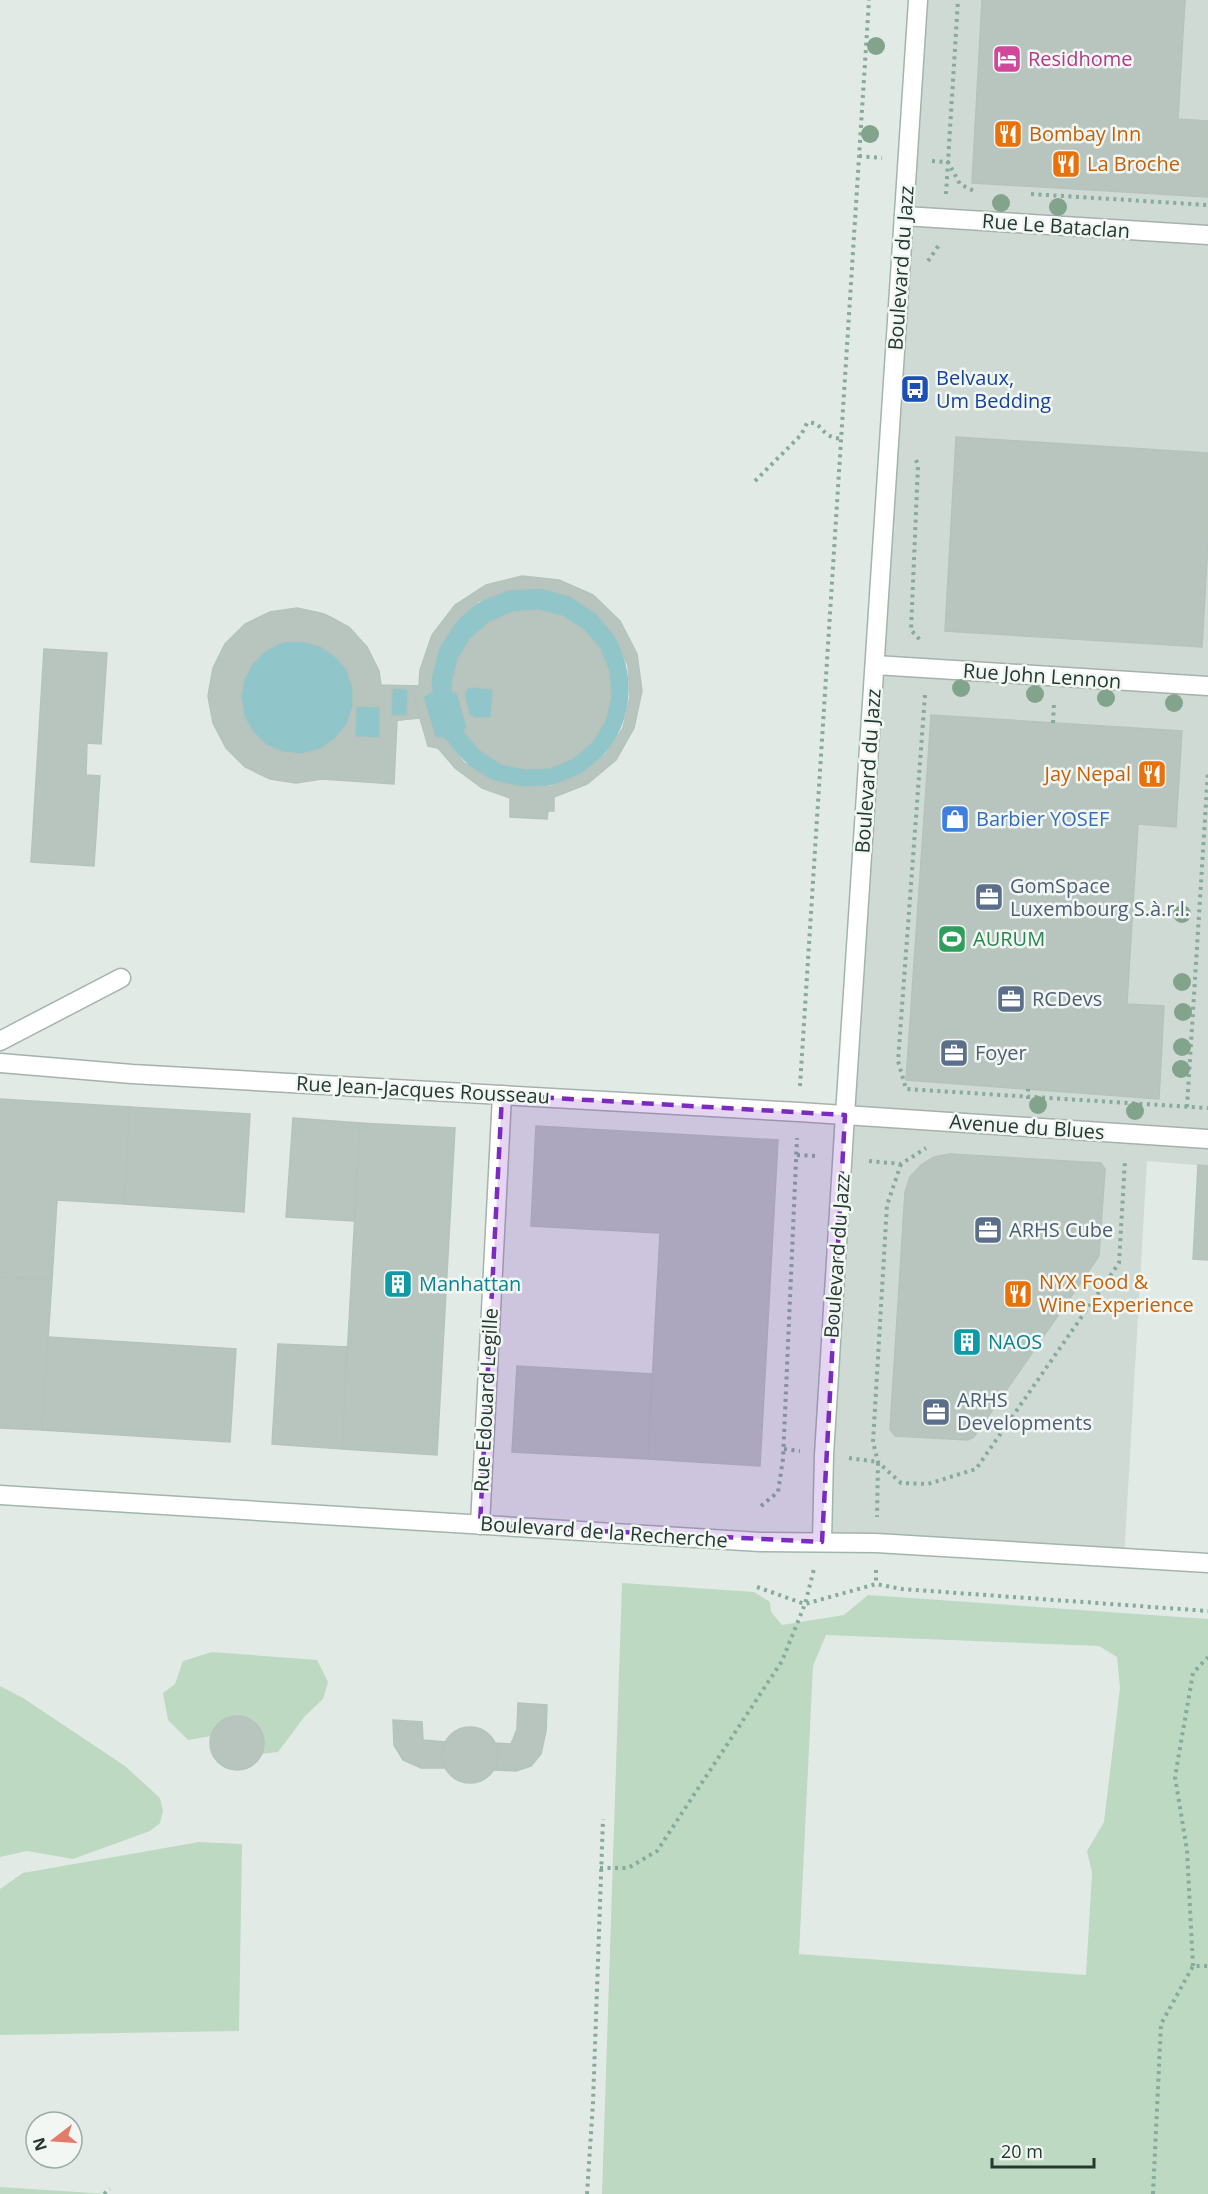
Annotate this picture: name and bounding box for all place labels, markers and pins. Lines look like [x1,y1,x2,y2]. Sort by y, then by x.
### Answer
hotel icon: Residhome [991,43,1023,75]
place label: Residhome [1028,45,1132,72]
restaurant icon: Bombay Inn [992,118,1024,150]
place label: Bombay Inn [1029,120,1141,147]
restaurant icon: La Broche [1050,148,1082,180]
place label: La Broche [1087,150,1180,177]
place label: Belvaux, Um Bedding [936,364,1051,414]
bus stop icon: Belvaux, Um Bedding [899,373,931,405]
restaurant icon: Jay Nepal [1136,758,1168,790]
place label: Jay Nepal [1043,760,1131,787]
shop icon: Barbier YOSEF [939,803,971,835]
place label: Barbier YOSEF [976,805,1109,832]
place label: GomSpace Luxembourg S.à.r.l. [1010,872,1190,922]
office icon: GomSpace Luxembourg S.à.r.l. [973,881,1005,913]
sports icon: AURUM [936,923,968,955]
place label: AURUM [973,925,1045,952]
office icon: RCDevs [995,983,1027,1015]
place label: RCDevs [1032,985,1102,1012]
office icon: Foyer [938,1037,970,1069]
place label: Foyer [975,1039,1027,1066]
office icon: ARHS Cube [972,1214,1004,1246]
place label: ARHS Cube [1009,1216,1113,1243]
building icon: Manhattan [382,1268,414,1300]
place label: NYX Food & Wine Experience [1039,1268,1194,1318]
place label: Manhattan [419,1270,521,1297]
restaurant icon: NYX Food & Wine Experience [1002,1278,1034,1310]
building icon: NAOS [951,1326,983,1358]
place label: NAOS [988,1328,1042,1355]
place label: ARHS Developments [957,1386,1092,1436]
office icon: ARHS Developments [920,1396,952,1428]

